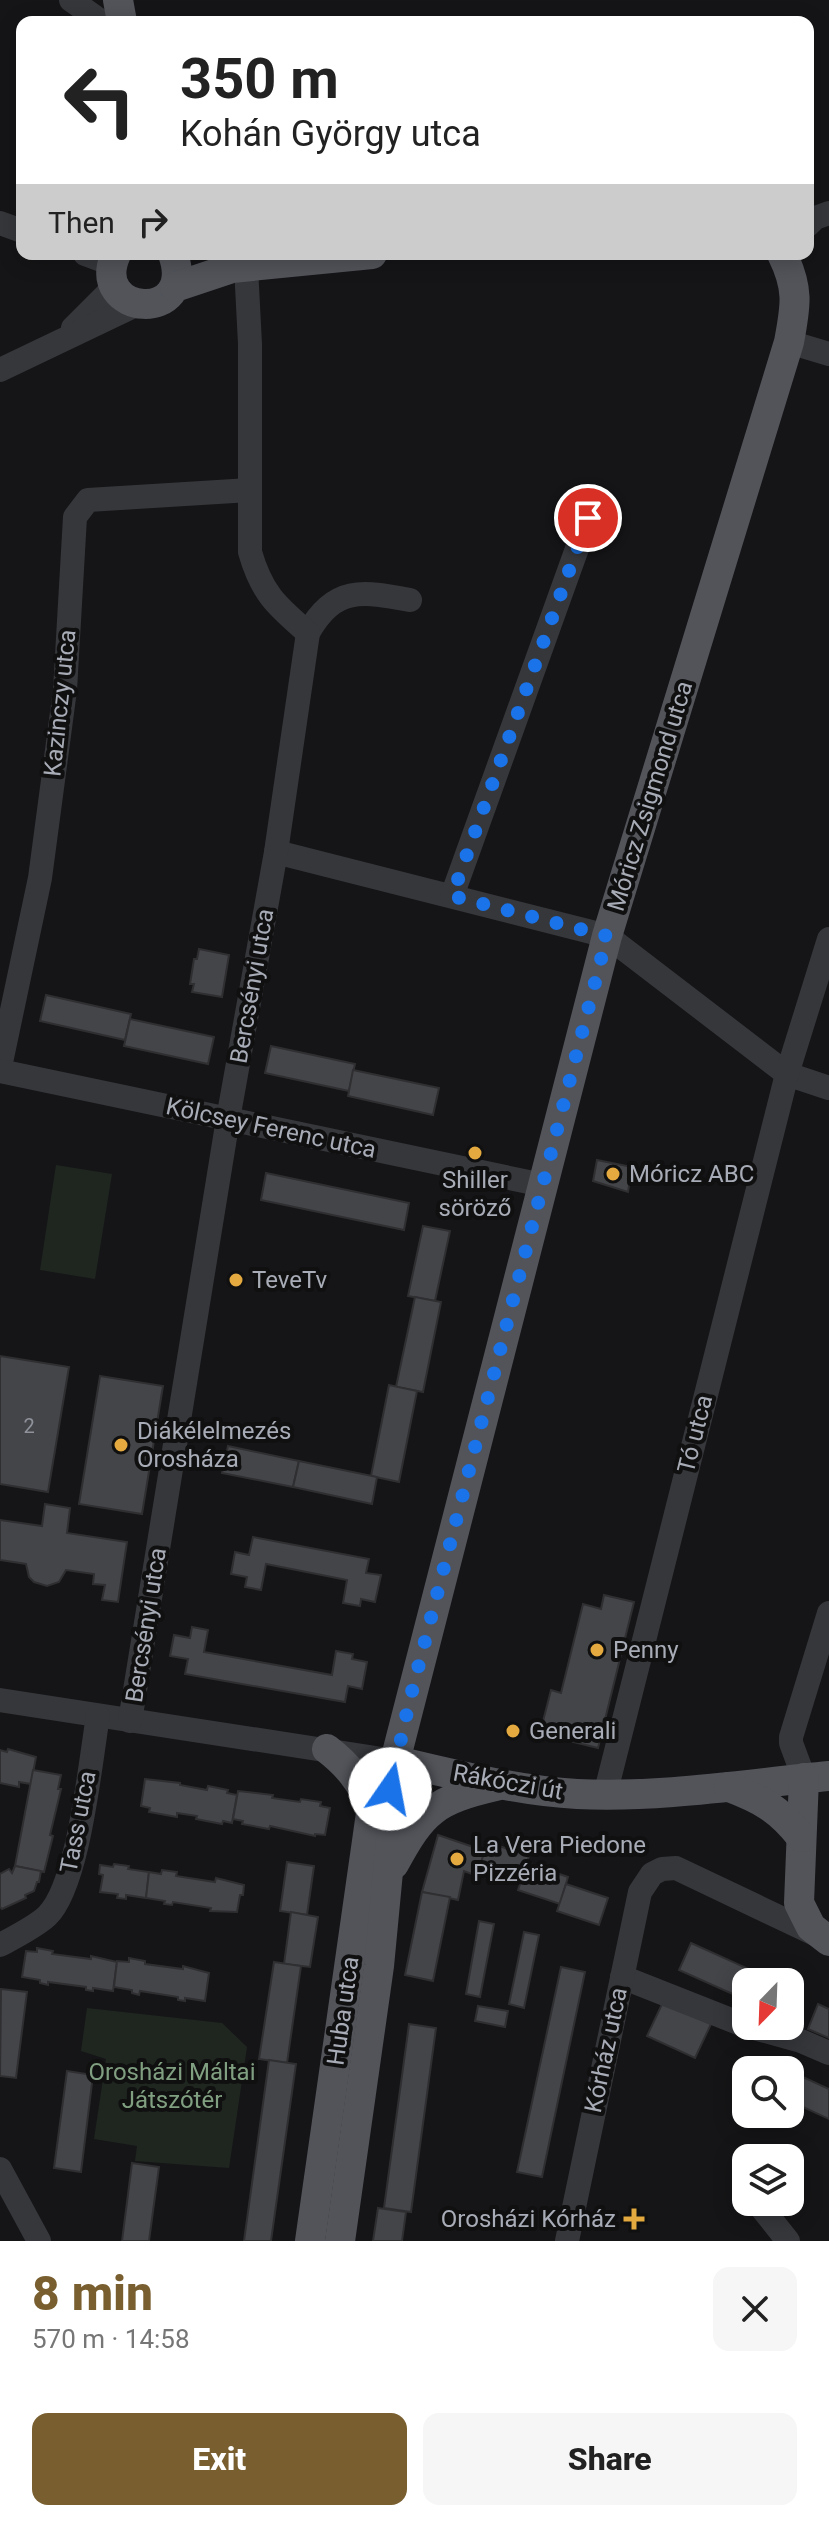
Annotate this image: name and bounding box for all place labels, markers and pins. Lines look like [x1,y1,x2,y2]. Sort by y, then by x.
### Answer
pin [554,484,622,552]
marker: Shiller söröző [466,1144,484,1162]
place label: Móricz ABC [629,1160,754,1188]
marker: Móricz ABC [604,1165,622,1183]
place label: Shiller söröző [439,1166,511,1222]
place label: TeveTv [252,1266,327,1294]
marker: TeveTv [227,1271,245,1289]
place label: Diákélelmezés Orosháza [137,1417,291,1473]
marker: Diákélelmezés Orosháza [112,1436,130,1454]
place label: Penny [613,1636,679,1664]
marker: Penny [588,1641,606,1659]
place label: Generali [529,1717,616,1745]
marker: Generali [504,1722,522,1740]
place label: La Vera Piedone Pizzéria [473,1831,646,1887]
marker: La Vera Piedone Pizzéria [448,1850,466,1868]
place label: Orosházi Kórház [441,2205,616,2233]
marker: Orosházi Kórház [623,2208,645,2230]

